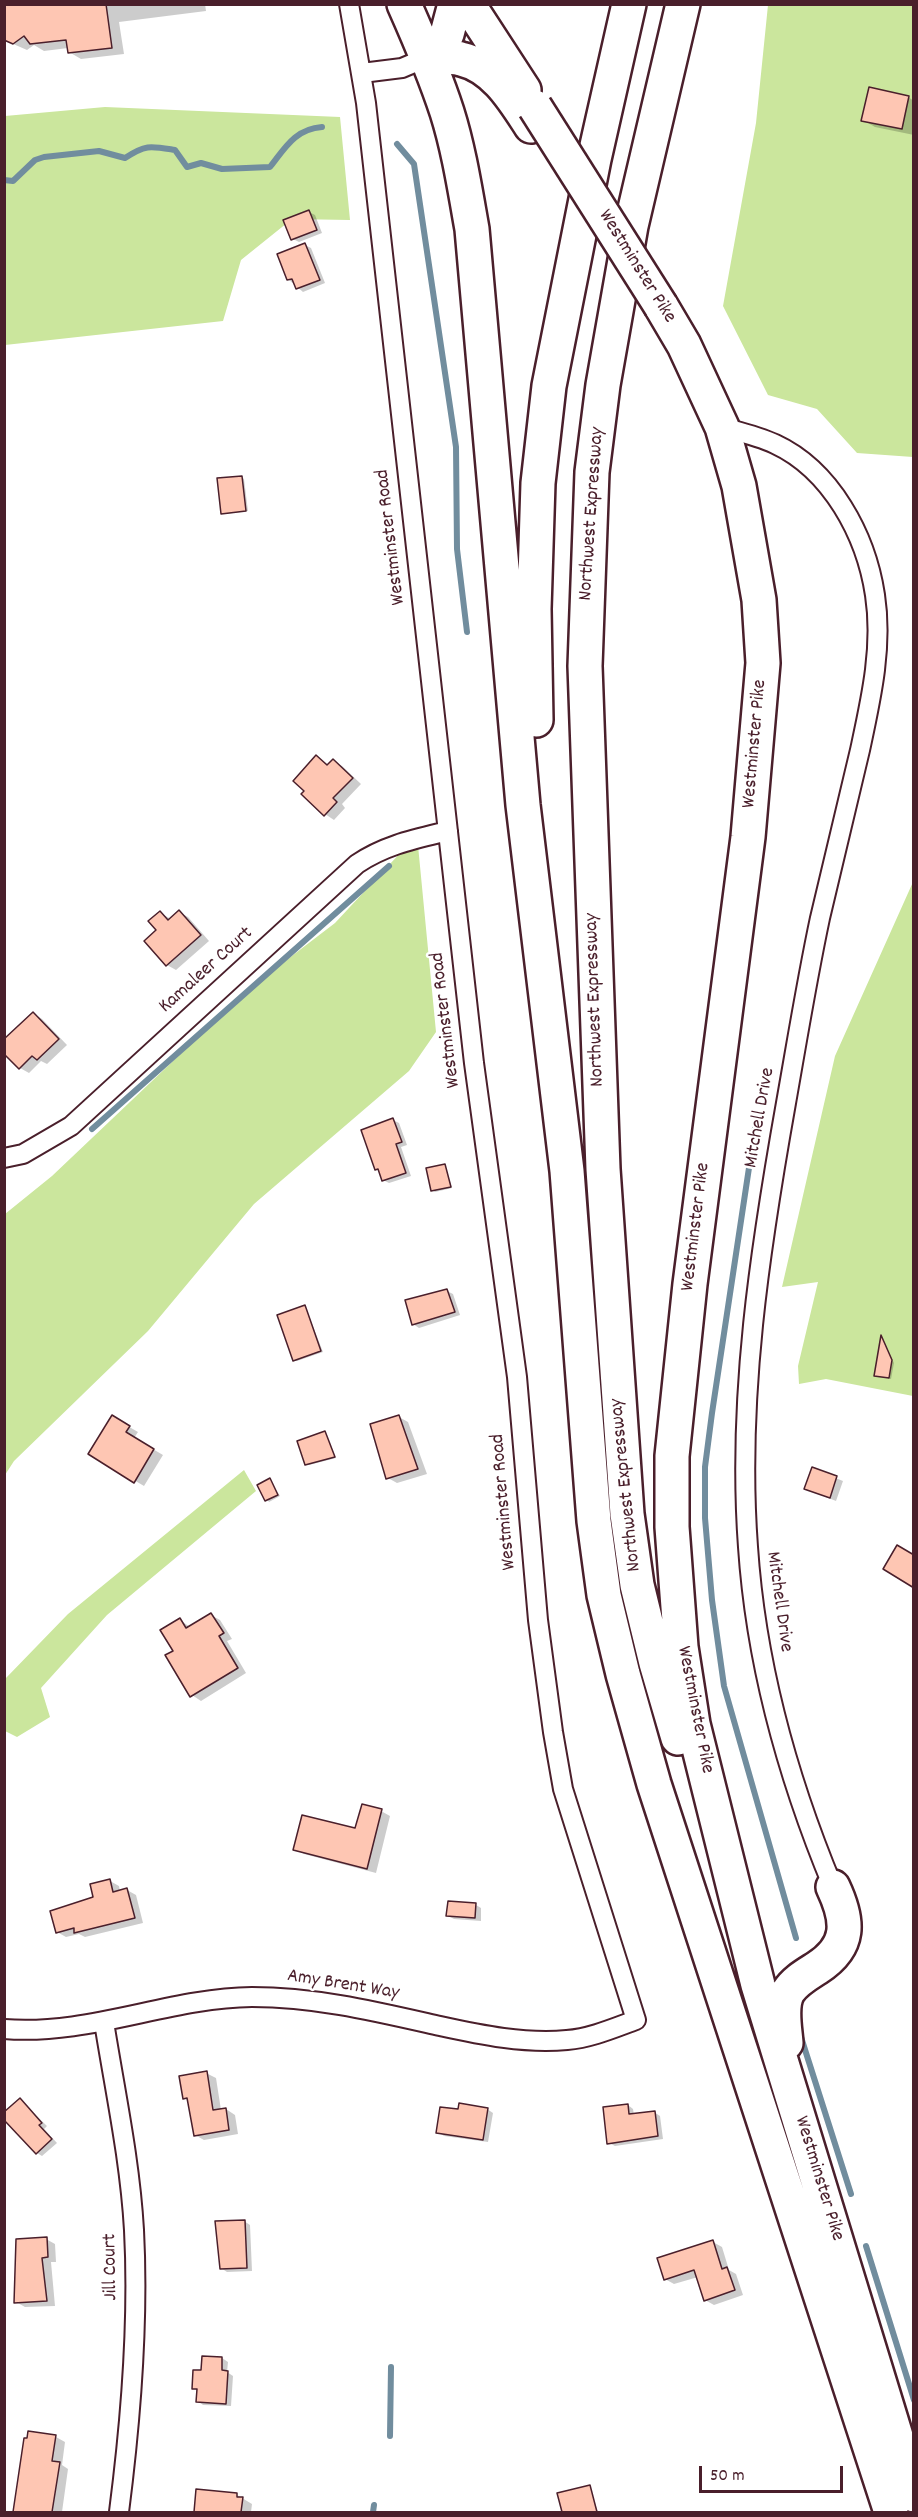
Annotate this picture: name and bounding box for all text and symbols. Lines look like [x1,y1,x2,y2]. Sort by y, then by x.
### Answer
street label: Westminster Pike [592,206,680,328]
street label: Northwest Expressway [575,426,611,602]
street label: Westminster Road [372,468,412,606]
street label: Westminster Pike [738,679,774,809]
street label: Northwest Expressway [581,913,611,1087]
street label: Kamaleer Court [155,923,259,1019]
street label: Westminster Road [427,951,467,1089]
street label: Mitchell Drive [740,1066,782,1170]
street label: Westminster Pike [677,1161,717,1293]
street label: Northwest Expressway [606,1397,648,1573]
street label: Westminster Road [487,1433,523,1571]
street label: Mitchell Drive [759,1550,797,1654]
street label: Westminster Pike [670,1644,718,1776]
street label: Amy Brent Way [285,1965,401,2007]
street label: Westminster Pike [788,2114,848,2244]
street label: Jill Court [99,2233,125,2301]
scale bar [702,2454,846,2492]
text: 50 m [710,2464,745,2489]

